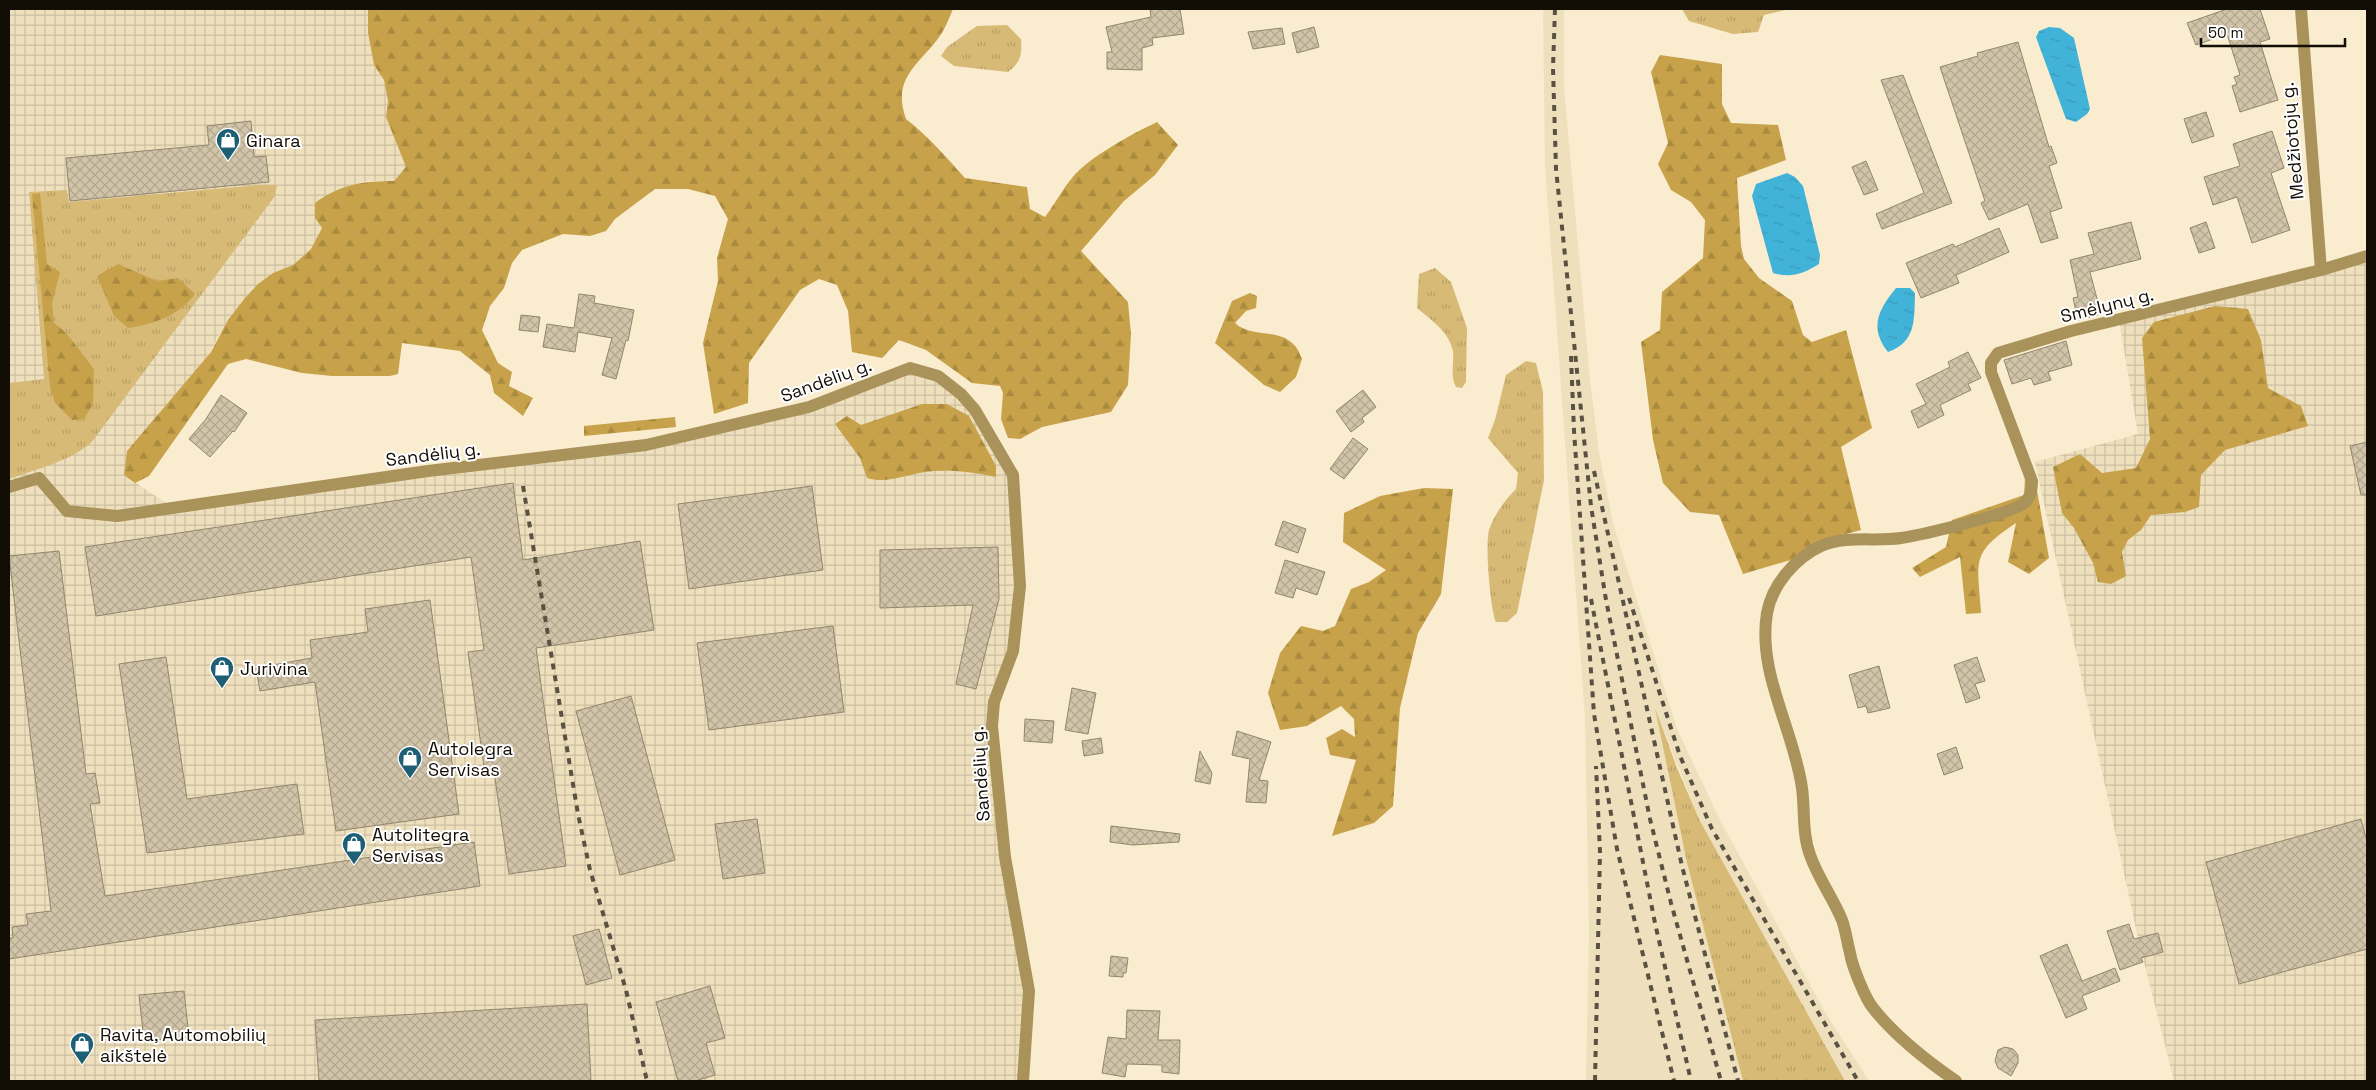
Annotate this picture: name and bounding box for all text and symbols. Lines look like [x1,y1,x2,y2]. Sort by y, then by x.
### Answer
scale bar [2201,15,2345,47]
text: 50 m [2208,23,2243,42]
street label: Medžiotojų g. [2275,81,2309,201]
shop icon: Ginara [215,127,241,161]
place label: Ginara [246,129,301,152]
street label: Smėlynų g. [2058,282,2156,328]
street label: Sandėlių g. [777,353,875,407]
street label: Sandėlių g. [384,437,482,471]
shop icon: Jurivina [209,655,235,689]
place label: Jurivina [240,657,308,680]
street label: Sandėlių g. [965,726,995,822]
place label: Autolegra Servisas [428,737,513,781]
shop icon: Autolegra Servisas [397,745,423,779]
place label: Autolitegra Servisas [372,823,469,867]
shop icon: Autolitegra Servisas [341,831,367,865]
place label: Ravita, Automobilių aikštelė [100,1023,266,1067]
shop icon: Ravita, Automobilių aikštelė [69,1031,95,1065]

